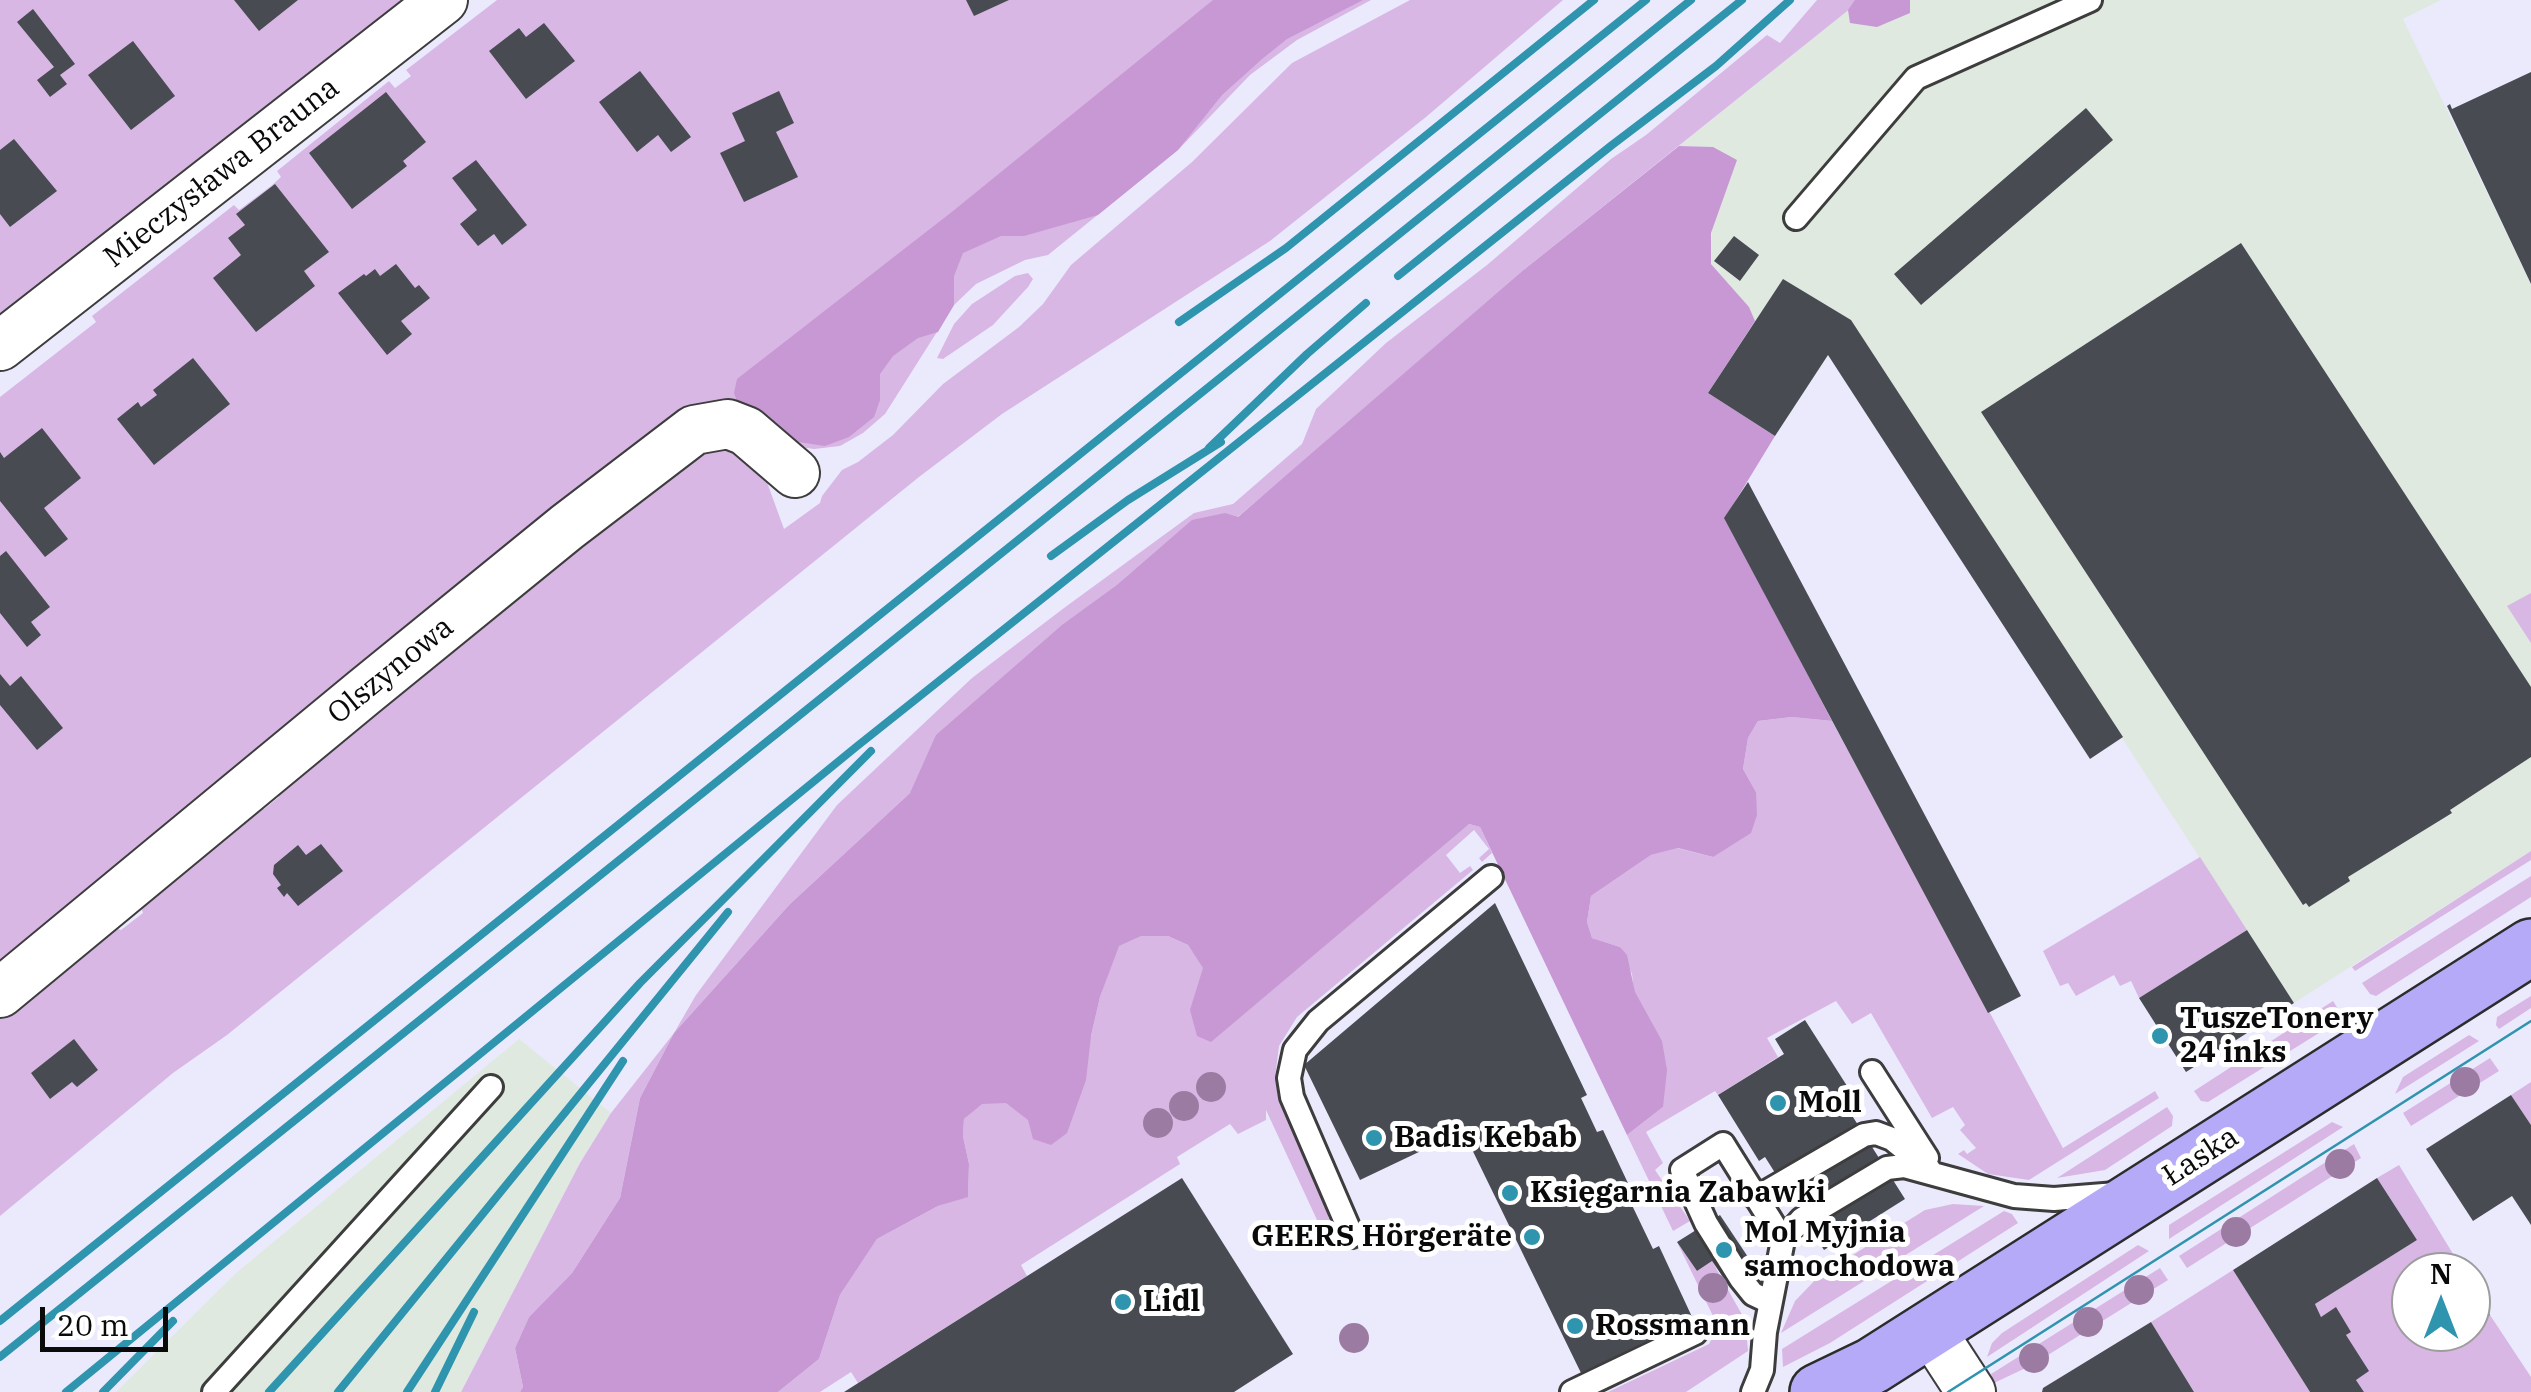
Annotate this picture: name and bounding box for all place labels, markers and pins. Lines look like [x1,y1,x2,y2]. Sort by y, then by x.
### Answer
place label: TuszeTonery 24 inks [2180,1001,2374,1072]
marker: TuszeTonery 24 inks [2149,1025,2171,1047]
place label: Moll [1798,1085,1862,1121]
marker: Moll [1767,1092,1789,1114]
place label: Badis Kebab [1394,1120,1577,1156]
marker: Badis Kebab [1363,1127,1385,1149]
place label: Księgarnia Zabawki [1530,1175,1826,1211]
marker: Księgarnia Zabawki [1499,1182,1521,1204]
place label: Mol Myjnia samochodowa [1744,1215,1955,1286]
place label: GEERS Hörgeräte [1251,1219,1512,1255]
marker: GEERS Hörgeräte [1521,1226,1543,1248]
marker: Mol Myjnia samochodowa [1713,1239,1735,1261]
place label: Lidl [1143,1284,1200,1320]
marker: Lidl [1112,1291,1134,1313]
place label: Rossmann [1595,1308,1750,1344]
marker: Rossmann [1564,1315,1586,1337]

